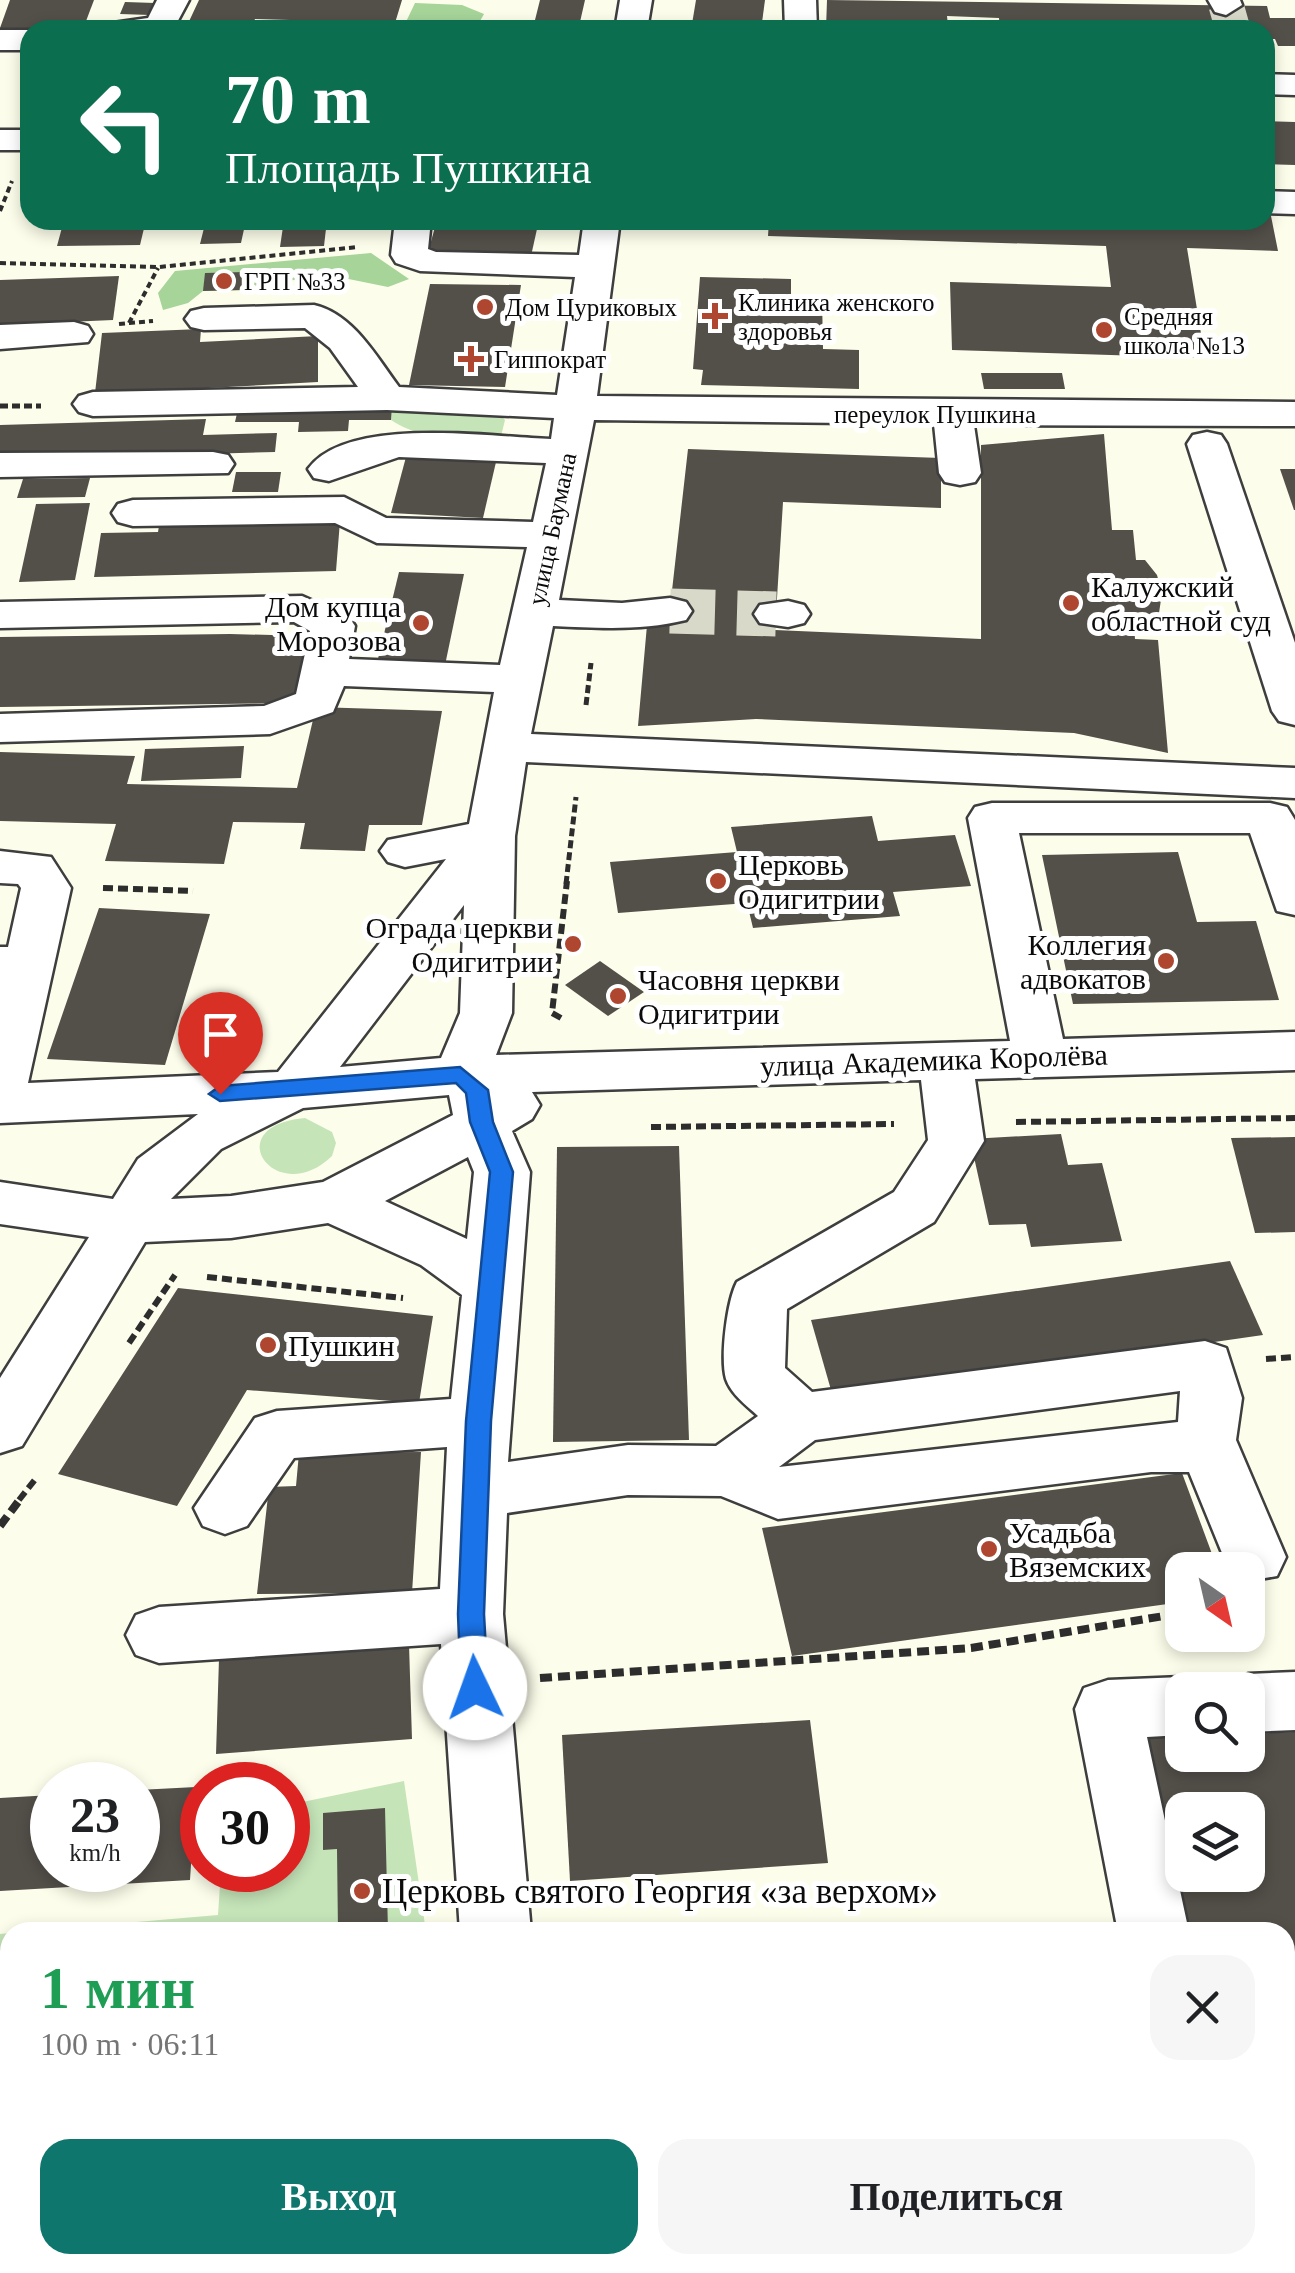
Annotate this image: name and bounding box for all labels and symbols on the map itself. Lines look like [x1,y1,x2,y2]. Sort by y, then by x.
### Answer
place label: ГРП №33 [244,268,346,295]
marker: ГРП №33 [213,270,235,292]
place label: Клиника женского здоровья [738,289,934,345]
place label: Дом Цуриковых [505,294,678,321]
marker: Дом Цуриковых [474,296,496,318]
marker: Клиника женского здоровья [702,303,728,329]
place label: Средняя школа №13 [1124,303,1245,359]
marker: Средняя школа №13 [1093,319,1115,341]
marker: Гиппократ [458,346,484,372]
place label: Гиппократ [494,346,606,373]
street label: переулок Пушкина [834,401,1036,428]
street label: улица Баумана [523,450,581,608]
place label: Калужский областной суд [1091,570,1271,637]
place label: Дом купца Морозова [265,590,401,657]
marker: Калужский областной суд [1060,592,1082,614]
marker: Дом купца Морозова [410,612,432,634]
place label: Церковь Одигитрии [738,848,880,915]
marker: Церковь Одигитрии [707,870,729,892]
place label: Ограда церкви Одигитрии [365,911,553,978]
place label: Коллегия адвокатов [1020,928,1146,995]
marker: Ограда церкви Одигитрии [562,933,584,955]
marker: Коллегия адвокатов [1155,950,1177,972]
place label: Часовня церкви Одигитрии [638,963,840,1030]
marker: Часовня церкви Одигитрии [607,985,629,1007]
pin [178,992,263,1095]
street label: улица Академика Королёва [760,1037,1108,1083]
place label: Пушкин [288,1329,394,1362]
marker: Пушкин [257,1334,279,1356]
place label: Усадьба Вяземских [1009,1516,1146,1583]
marker: Усадьба Вяземских [978,1538,1000,1560]
north arrow [1165,1552,1265,1652]
position arrow [423,1636,527,1740]
speed limit sign: 30 [180,1762,310,1892]
place label: Церковь святого Георгия «за верхом» [382,1872,938,1911]
marker: Церковь святого Георгия «за верхом» [351,1880,373,1902]

